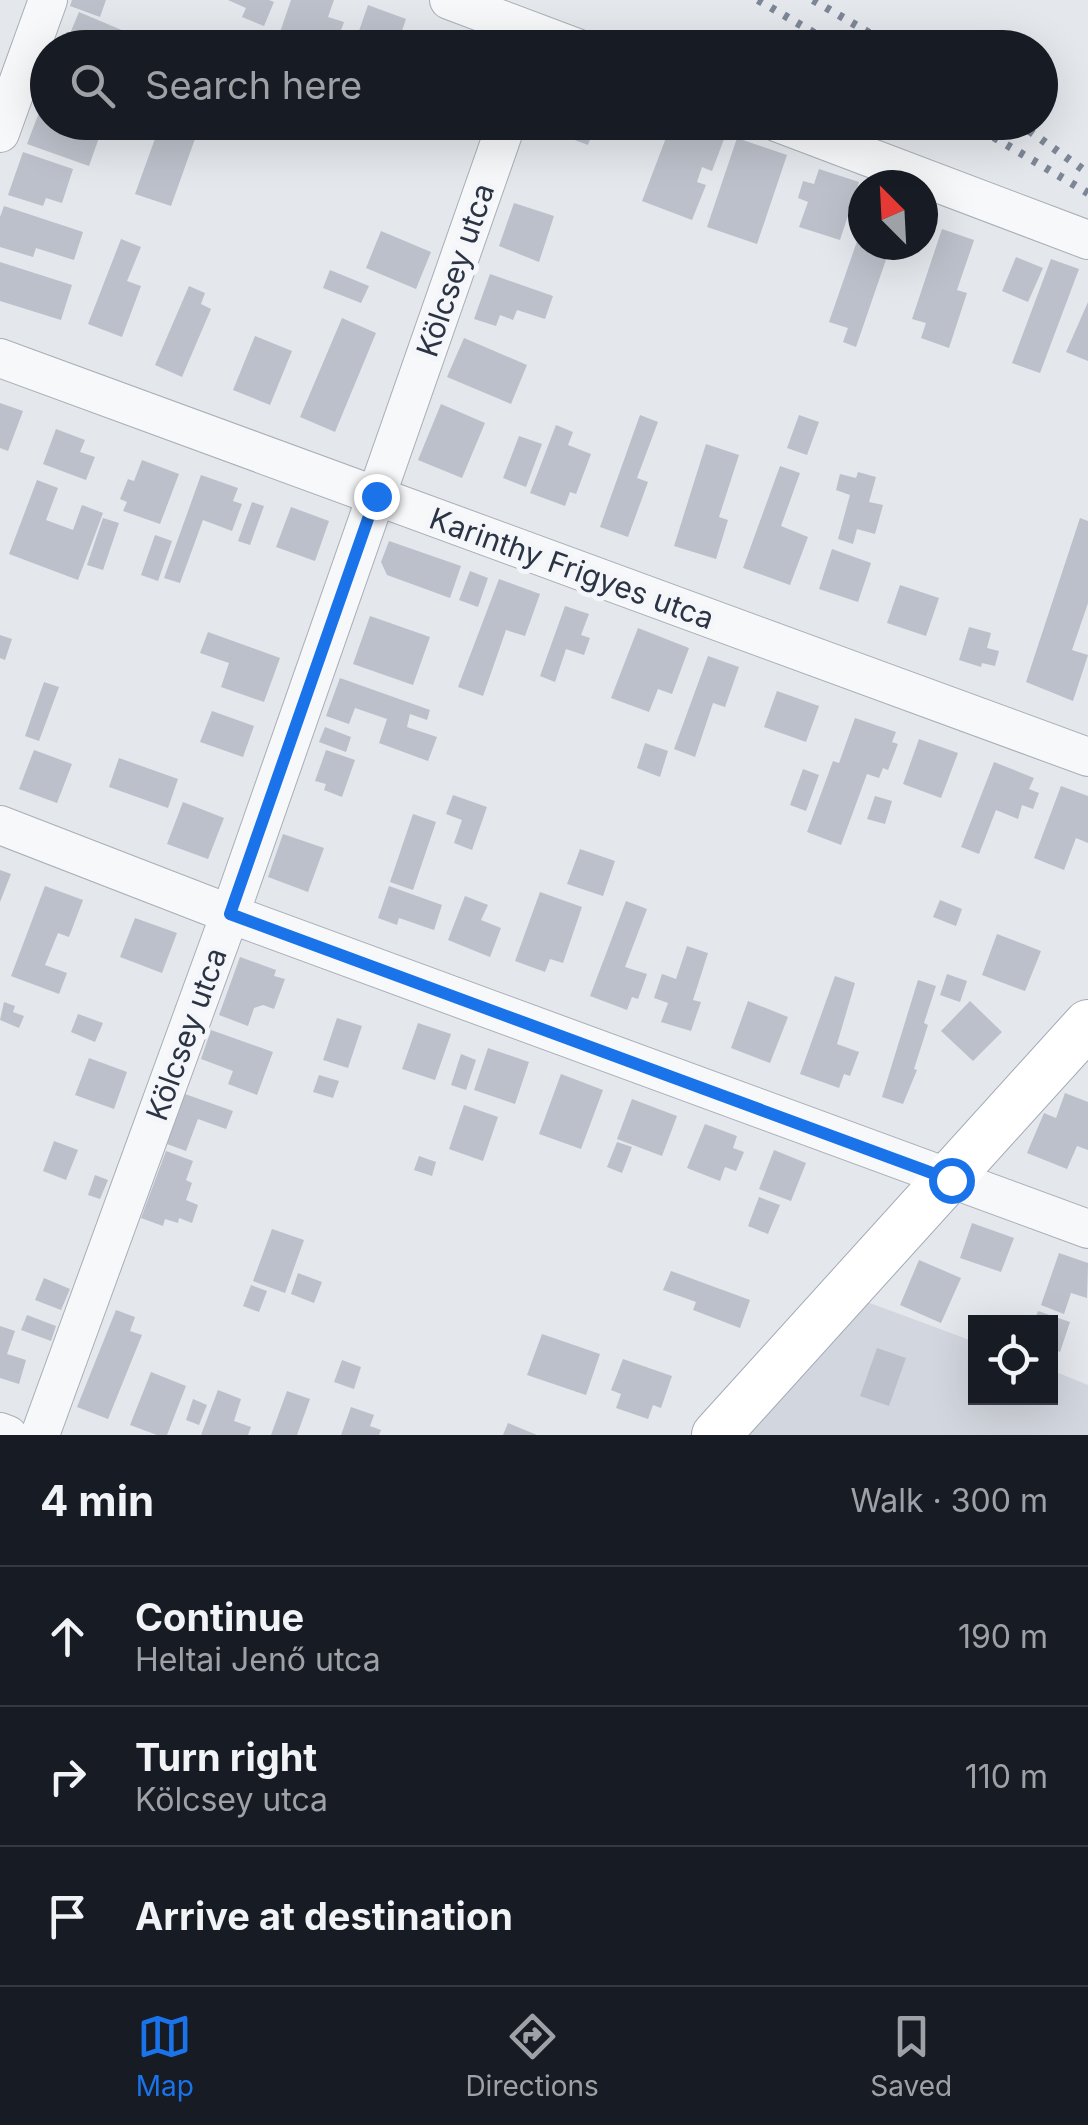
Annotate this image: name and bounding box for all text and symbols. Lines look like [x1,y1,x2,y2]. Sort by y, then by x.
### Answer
search box [30,30,1058,140]
icon: search [65,58,120,113]
text: Search here [145,62,362,108]
north arrow [848,170,938,260]
street label: Kölcsey utca [409,179,501,361]
route end [354,474,400,520]
street label: Karinthy Frigyes utca [425,500,719,636]
street label: Kölcsey utca [138,943,234,1125]
route start [929,1158,975,1204]
map controls [968,1315,1058,1405]
button: locate [968,1315,1058,1405]
text: 4 min [40,1475,154,1526]
text: Walk · 300 m [850,1481,1048,1520]
text: Continue [135,1594,304,1640]
icon: ahead [40,1609,95,1664]
text: 190 m [958,1617,1048,1656]
text: Heltai Jenő utca [135,1640,381,1679]
text: Turn right [135,1734,317,1780]
icon: right [40,1749,95,1804]
text: 110 m [965,1757,1048,1796]
text: Kölcsey utca [135,1780,328,1819]
icon: arrive [40,1889,95,1944]
text: Arrive at destination [135,1893,513,1939]
tab: Map [136,2009,194,2103]
tab: Directions [465,2009,599,2103]
tab: Saved [870,2009,952,2103]

